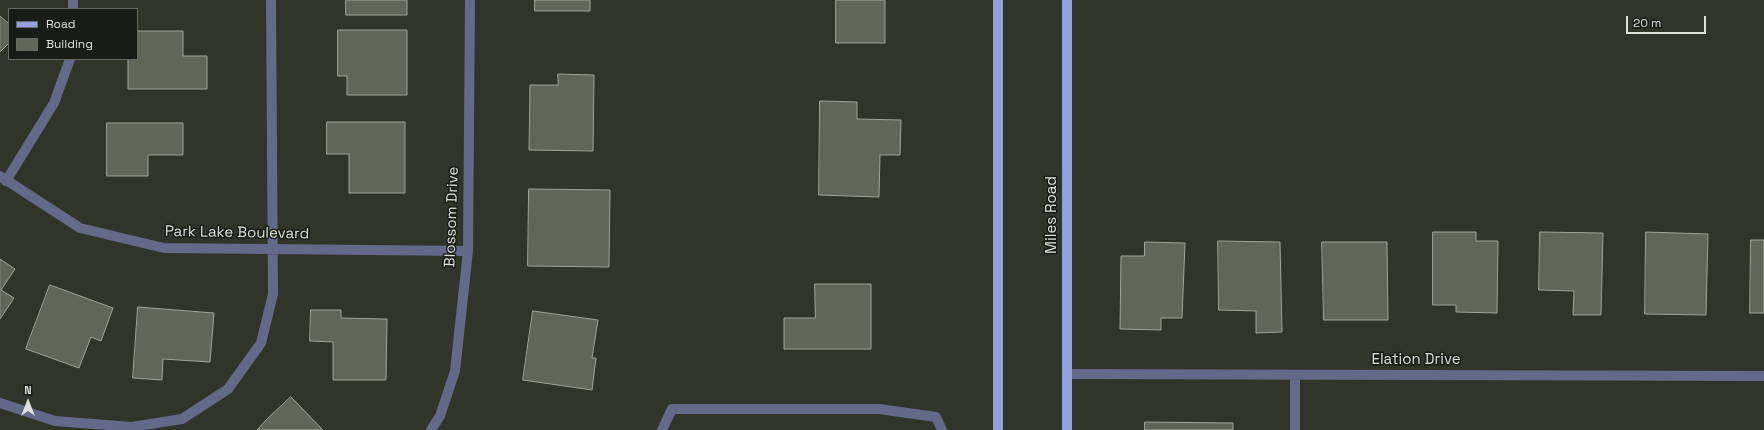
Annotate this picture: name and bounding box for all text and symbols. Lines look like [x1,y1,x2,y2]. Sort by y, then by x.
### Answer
legend [8,8,138,60]
scale bar [1628,8,1708,34]
text: 20 m [1633,15,1661,31]
text: Road [46,16,75,32]
text: Building [46,36,93,52]
street label: Blossom Drive [441,166,463,268]
street label: Miles Road [1043,176,1061,254]
street label: Park Lake Boulevard [165,223,309,243]
street label: Elation Drive [1371,351,1461,369]
north arrow [8,382,48,422]
text: N [24,383,32,397]

